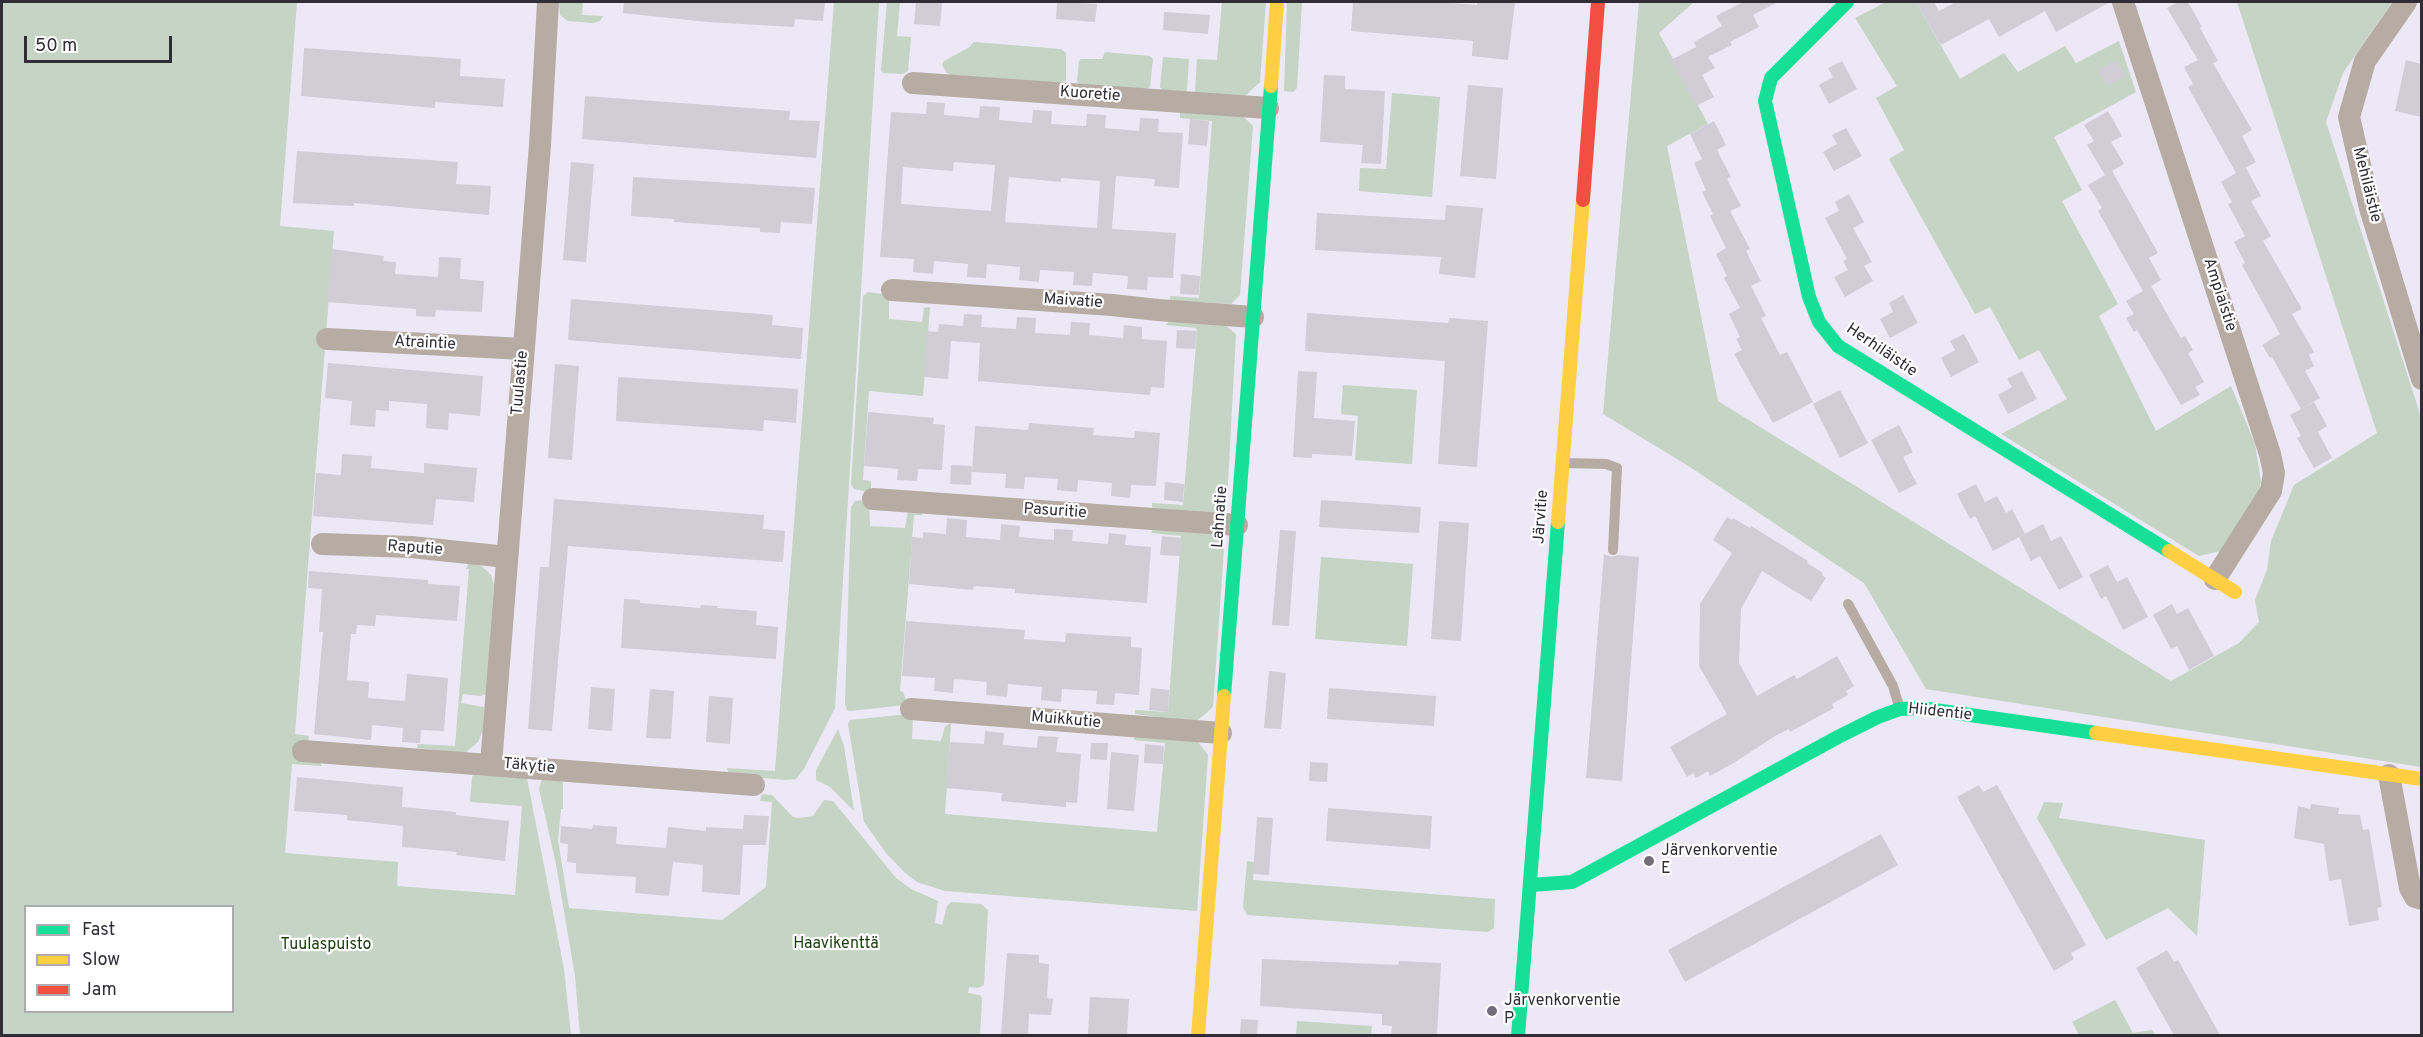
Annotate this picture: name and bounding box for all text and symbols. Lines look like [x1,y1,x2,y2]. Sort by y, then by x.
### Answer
scale bar [27,24,176,62]
text: 50 m [35,35,77,58]
street label: Kuoretie [1059,83,1121,107]
street label: Mehiläistie [2347,145,2385,225]
street label: Ampiaistie [2198,256,2240,334]
street label: Maivatie [1043,290,1103,314]
street label: Herhiläistie [1842,320,1920,382]
street label: Atraintie [394,333,456,355]
street label: Tuulastie [509,350,533,416]
street label: Lahnatie [1209,485,1233,549]
street label: Järvitie [1531,489,1553,545]
street label: Pasuritie [1023,500,1087,524]
street label: Raputie [387,537,443,561]
street label: Hiidentie [1907,700,1973,726]
street label: Muikkutie [1030,708,1102,734]
street label: Täkytie [502,755,556,779]
place label: Järvenkorventie E [1661,842,1778,880]
marker: Järvenkorventie E [1642,854,1656,868]
legend [24,905,234,1013]
text: Fast [82,919,115,942]
park label: Haavikenttä [793,935,879,955]
park label: Tuulaspuisto [280,936,372,956]
text: Slow [82,949,120,972]
text: Jam [82,979,117,1002]
place label: Järvenkorventie P [1504,992,1621,1030]
marker: Järvenkorventie P [1485,1004,1499,1018]

